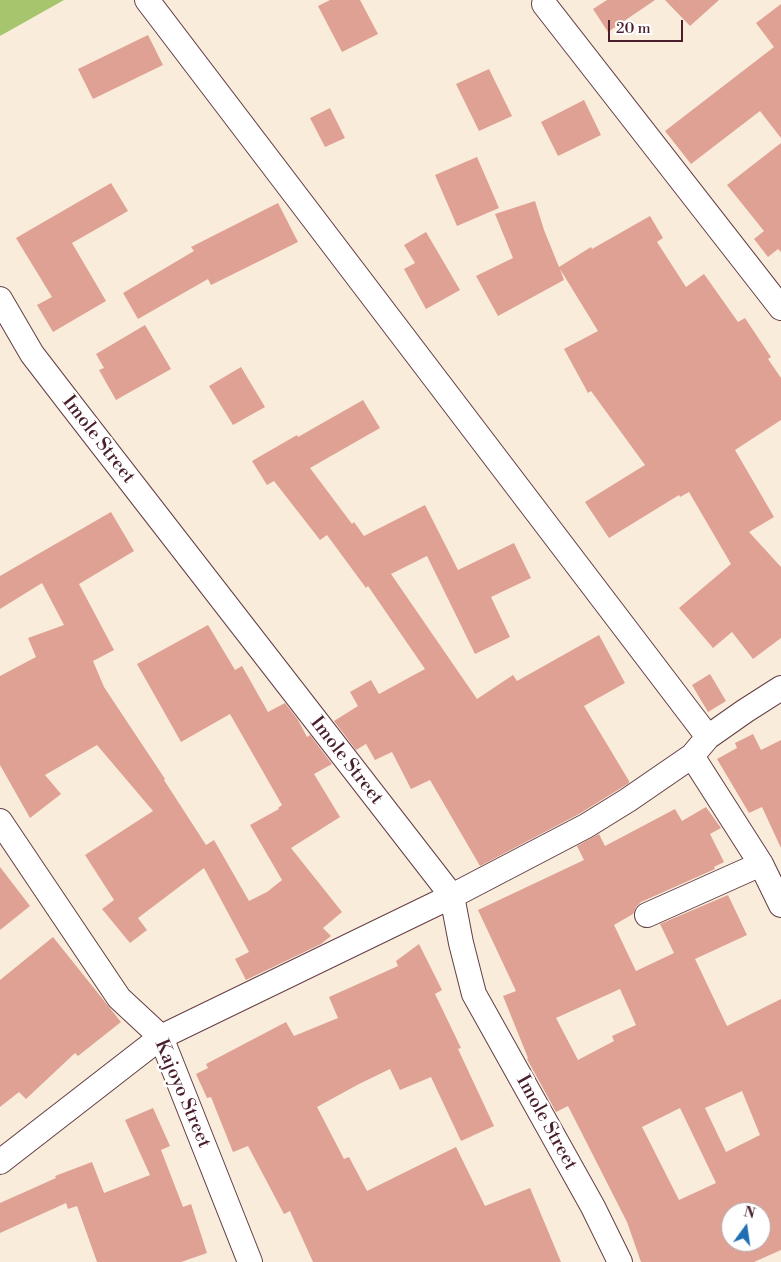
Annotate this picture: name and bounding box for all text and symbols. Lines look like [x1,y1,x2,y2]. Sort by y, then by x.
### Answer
scale bar [611,10,686,42]
text: 20 m [616,19,651,38]
street label: Imole Street [57,392,139,488]
street label: Imole Street [305,713,387,809]
street label: Kajoyo Street [149,1036,215,1152]
street label: Imole Street [511,1071,581,1175]
north arrow [721,1202,771,1252]
text: N [742,1203,757,1223]

